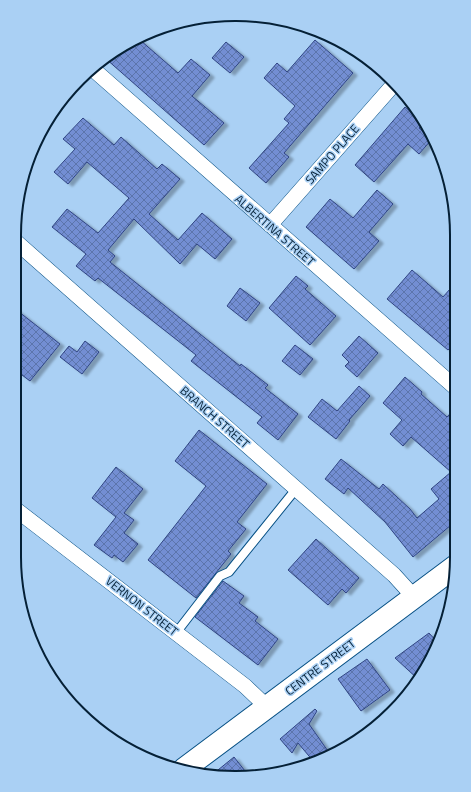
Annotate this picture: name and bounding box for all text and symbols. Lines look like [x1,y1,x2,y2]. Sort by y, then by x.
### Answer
street label: SAMPO PLACE [300,119,364,188]
street label: ALBERTINA STREET [231,190,320,271]
street label: BRANCH STREET [176,381,255,453]
street label: VERNON STREET [102,572,183,641]
street label: CENTRE STREET [281,634,360,700]

